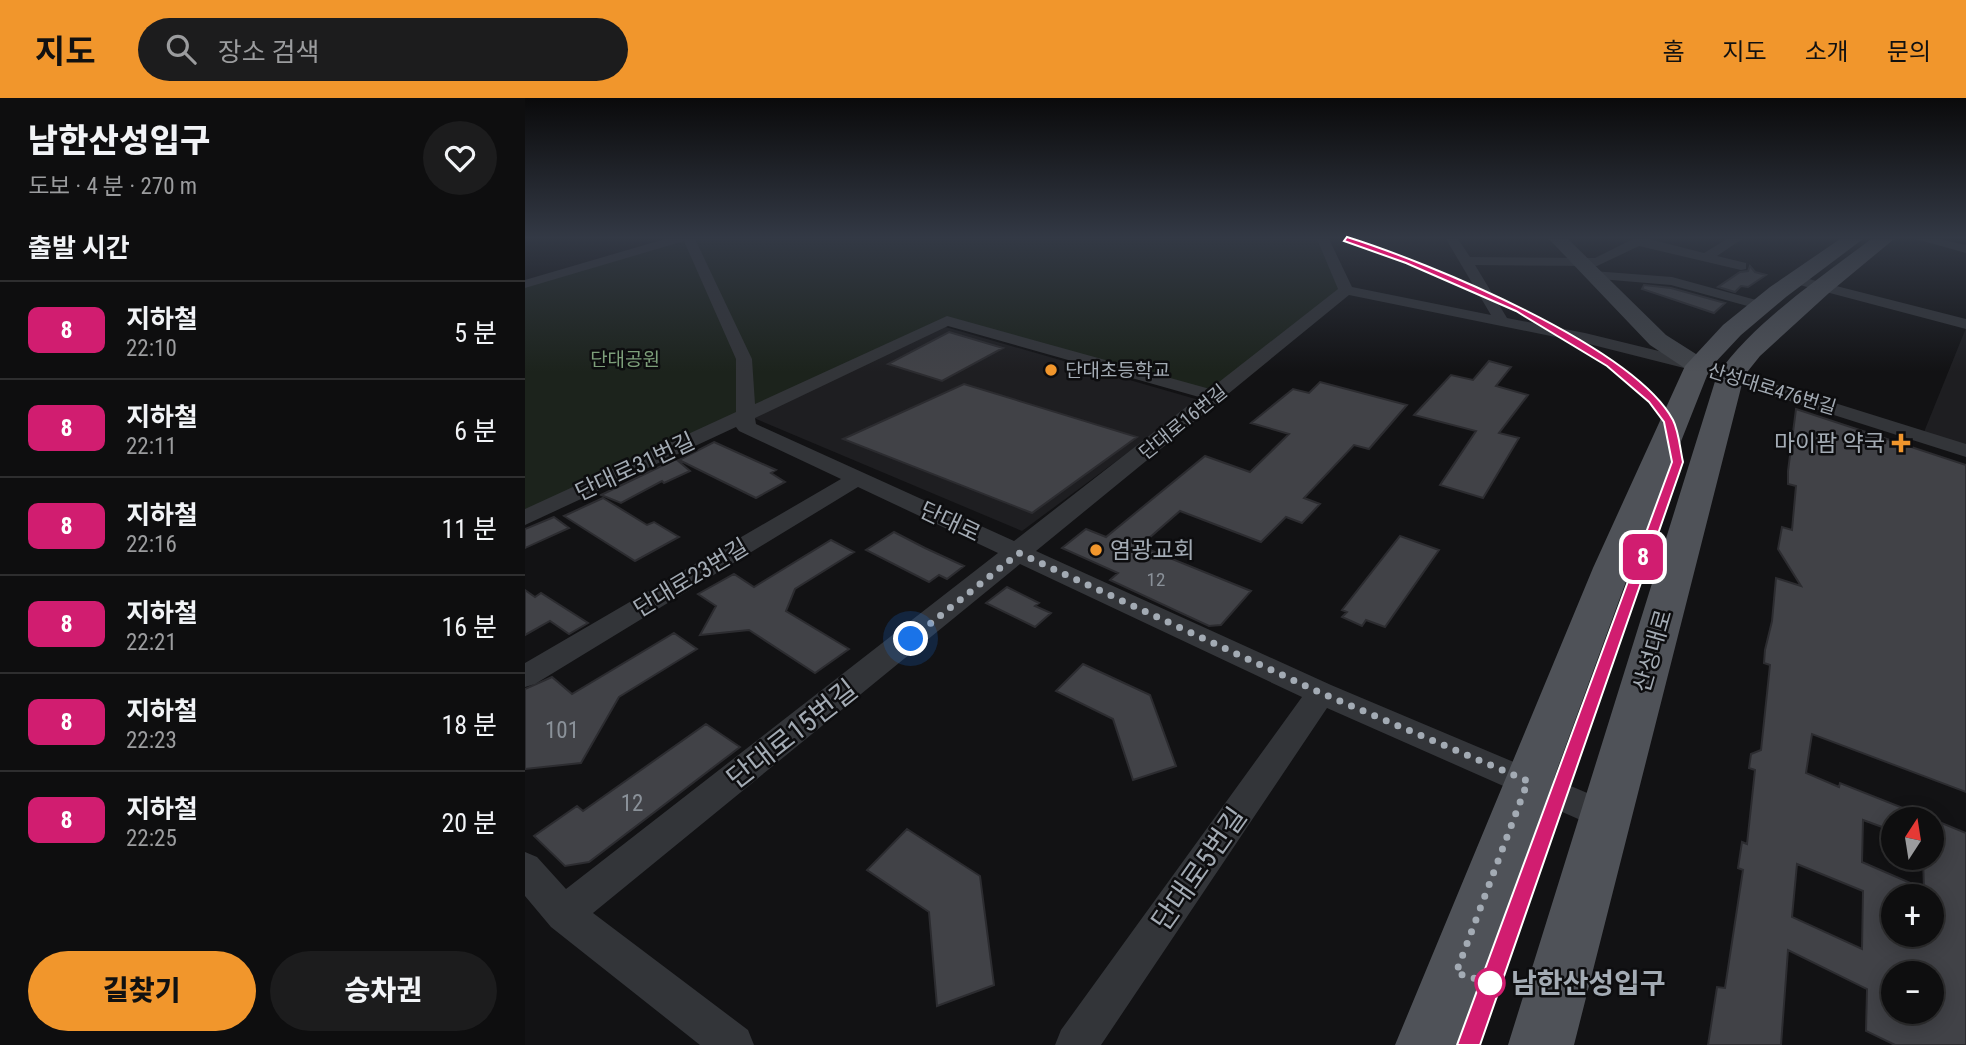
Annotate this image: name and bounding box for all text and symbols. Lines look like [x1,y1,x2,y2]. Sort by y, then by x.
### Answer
search box [138,18,628,81]
icon: search [162,30,200,68]
text: 지도 [35,32,96,71]
text: 장소 검색 [218,37,319,67]
text: 홈 [1662,38,1684,66]
text: 지도 [1722,38,1767,66]
text: 소개 [1805,38,1849,66]
text: 문의 [1887,38,1931,66]
text: 남한산성입구 [28,121,210,160]
button: heart [423,121,497,195]
text: 도보 · 4 분 · 270 m [28,173,197,200]
text: 출발 시간 [28,233,130,263]
text: 지하철 [126,304,198,334]
text: 8 [60,316,73,344]
text: 5 분 [454,318,497,348]
text: 22:10 [126,335,177,362]
park label: 단대공원 [590,348,660,371]
place label: 단대초등학교 [1065,359,1170,382]
street label: 산성대로476번길 [1705,359,1839,419]
marker: 단대초등학교 [1043,362,1059,378]
street label: 단대로16번길 [1135,380,1231,464]
text: 지하철 [126,402,198,432]
text: 8 [60,414,73,442]
text: 6 분 [454,416,497,446]
street label: 단대로31번길 [571,428,699,506]
place label: 마이팜 약국 [1774,430,1885,457]
text: 22:11 [126,433,177,460]
marker: 마이팜 약국 [1891,433,1911,453]
street label: 단대로 [916,496,984,548]
text: 지하철 [126,500,198,530]
text: 8 [60,512,73,540]
text: 11 분 [441,514,497,544]
text: 22:16 [126,531,177,558]
street label: 단대로23번길 [629,533,753,623]
line badge: 8 [1620,534,1666,580]
place label: 염광교회 [1110,537,1195,564]
marker: 염광교회 [1088,542,1104,558]
text: 8 [1637,543,1649,571]
house number: 12 [1147,568,1165,591]
text: 지하철 [126,598,198,628]
street label: 산성대로 [1628,607,1678,695]
text: 8 [60,610,73,638]
text: 16 분 [441,612,497,642]
your location [893,621,928,656]
text: 22:21 [126,629,177,656]
street label: 단대로15번길 [720,673,864,795]
text: 지하철 [126,696,198,726]
text: 8 [60,708,73,736]
text: 18 분 [441,710,497,740]
house number: 101 [545,717,579,744]
text: 22:23 [126,727,177,754]
house number: 12 [621,790,643,817]
text: 지하철 [126,794,198,824]
street label: 단대로5번길 [1145,801,1253,937]
text: 8 [60,806,73,834]
north arrow [1881,807,1944,870]
map controls [1881,807,1944,1024]
text: 20 분 [441,808,497,838]
text: 22:25 [126,825,177,852]
button: + [1881,884,1944,947]
button: 길찾기 [28,951,256,1031]
button: 승차권 [270,951,497,1031]
button: − [1881,961,1944,1024]
place label: 남한산성입구 [1511,967,1666,1000]
marker: 남한산성입구 [1475,968,1505,998]

